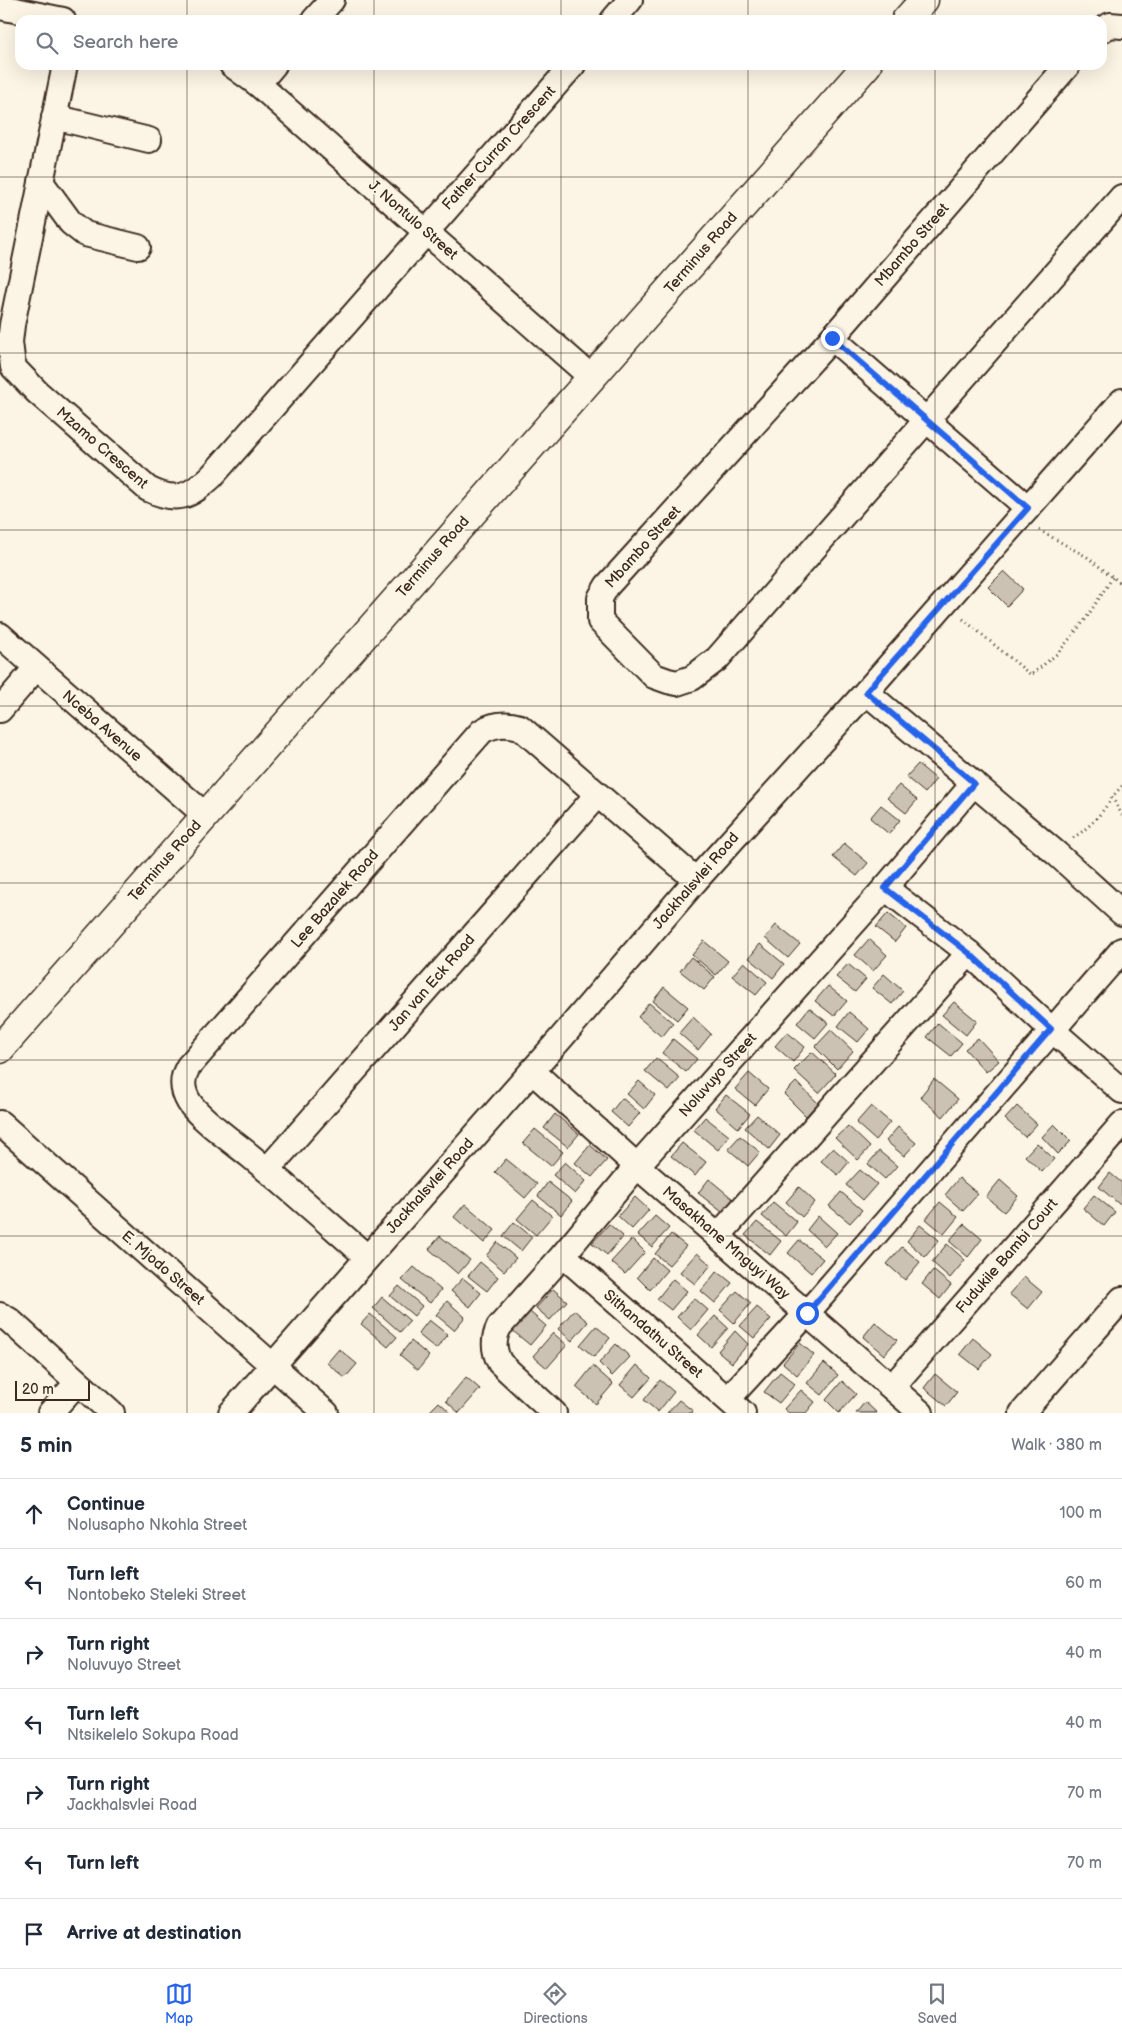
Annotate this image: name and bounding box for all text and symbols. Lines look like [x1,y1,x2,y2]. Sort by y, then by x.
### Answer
search box [15,15,1107,70]
icon: search [33,29,61,57]
text: Search here [73,31,178,54]
street label: Father Curran Crescent [438,82,560,214]
street label: J. Nontulo Street [364,176,462,264]
street label: Mbambo Street [871,199,954,291]
street label: Terminus Road [660,208,742,298]
route end [821,327,844,350]
street label: Mzamo Crescent [52,403,152,493]
street label: Mbambo Street [601,502,685,592]
street label: Terminus Road [392,512,474,602]
street label: Nceba Avenue [58,686,146,766]
street label: Terminus Road [124,816,206,906]
street label: Jackhalsvlei Road [649,829,743,933]
street label: Lee Bazalek Road [287,846,383,952]
street label: Jan van Eck Road [385,931,479,1035]
street label: Noluvuyo Street [675,1029,761,1121]
street label: Jackhalsvlei Road [382,1134,478,1238]
street label: Masakhane Mnguyi Way [658,1182,794,1304]
street label: Fudukile Bambi Court [952,1194,1062,1317]
street label: E. Mjodo Street [118,1227,209,1310]
street label: Sithandathu Street [599,1286,707,1383]
route start [796,1302,819,1325]
scale bar [15,1378,90,1401]
text: 20 m [22,1381,54,1398]
text: 5 min [20,1433,73,1458]
text: Walk · 380 m [1011,1436,1102,1455]
text: Continue [67,1493,145,1516]
icon: ahead [20,1500,48,1528]
text: 100 m [1059,1504,1102,1523]
text: Nolusapho Nkohla Street [67,1516,247,1535]
text: Turn left [67,1563,139,1586]
icon: left [20,1570,48,1598]
text: 60 m [1065,1574,1102,1593]
text: Nontobeko Steleki Street [67,1586,246,1605]
text: Turn right [67,1633,150,1656]
icon: right [20,1640,48,1668]
text: 40 m [1065,1644,1102,1663]
text: Noluvuyo Street [67,1656,181,1675]
text: Turn left [67,1703,139,1726]
icon: left [20,1710,48,1738]
text: 40 m [1065,1714,1102,1733]
text: Ntsikelelo Sokupa Road [67,1726,239,1745]
text: Turn right [67,1773,150,1796]
icon: right [20,1780,48,1808]
text: 70 m [1067,1784,1102,1803]
text: Jackhalsvlei Road [67,1796,197,1815]
icon: left [20,1850,48,1878]
text: Turn left [67,1852,139,1875]
text: 70 m [1067,1854,1102,1873]
icon: arrive [20,1920,48,1948]
text: Arrive at destination [67,1922,242,1945]
tab: Map [165,1980,193,2027]
tab: Directions [523,1980,588,2027]
tab: Saved [918,1980,957,2027]

